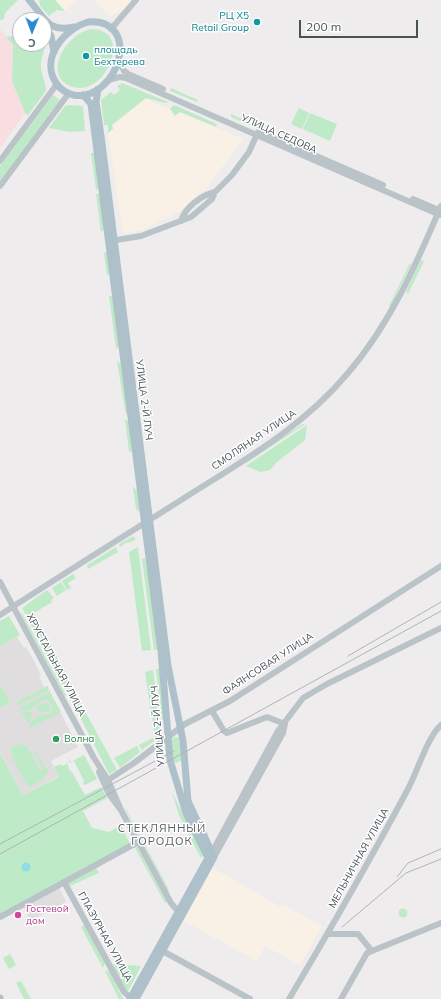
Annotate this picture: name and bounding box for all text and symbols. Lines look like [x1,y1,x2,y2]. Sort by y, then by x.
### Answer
place label: РЦ X5 Retail Group [192,10,249,34]
north arrow [12,12,52,52]
scale bar [301,12,420,38]
marker: РЦ X5 Retail Group [252,17,262,27]
text: 200 m [306,19,341,34]
text: С [28,36,36,50]
place label: площадь Бехтерева [94,44,145,68]
marker: площадь Бехтерева [81,51,91,61]
street label: УЛИЦА СЕДОВА [239,112,319,156]
street label: УЛИЦА 2-Й ЛУЧ [133,359,155,441]
street label: СМОЛЯНАЯ УЛИЦА [210,407,298,473]
street label: ХРУСТАЛЬНАЯ УЛИЦА [24,612,88,718]
street label: ФАЯНСОВАЯ УЛИЦА [220,630,316,698]
street label: УЛИЦА 2-Й ЛУЧ [148,685,168,767]
place label: Волна [64,733,94,745]
marker: Волна [51,734,61,744]
street label: МЕЛЬНИЧНАЯ УЛИЦА [326,806,392,910]
district label: СТЕКЛЯННЫЙ ГОРОДОК [118,822,206,848]
street label: ГЛАЗУРНАЯ УЛИЦА [75,890,135,984]
place label: Гостевой дом [26,903,69,926]
marker: Гостевой дом [13,910,23,920]

